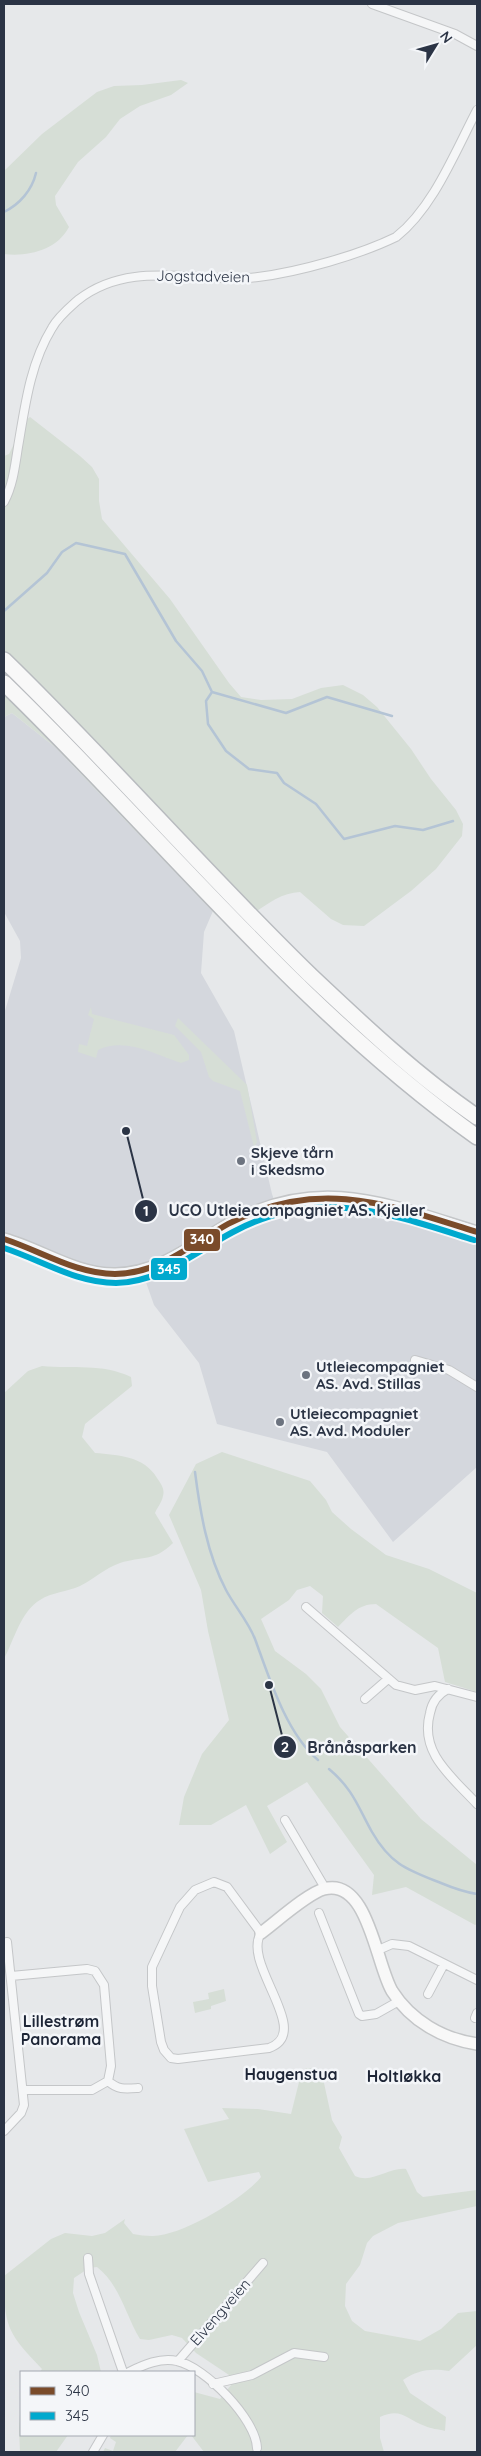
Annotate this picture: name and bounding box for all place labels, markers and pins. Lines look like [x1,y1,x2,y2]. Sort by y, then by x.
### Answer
place label: Skjeve tårn i Skedsmo [251,1143,334,1179]
marker: Skjeve tårn i Skedsmo [235,1155,247,1167]
callout: UCO Utleiecompagniet AS. Kjeller [133,1195,435,1226]
place label: Utleiecompagniet AS. Avd. Stillas [316,1357,445,1393]
marker: Utleiecompagniet AS. Avd. Stillas [300,1369,312,1381]
place label: Utleiecompagniet AS. Avd. Moduler [290,1404,419,1440]
marker: Utleiecompagniet AS. Avd. Moduler [274,1416,286,1428]
callout: Brånåsparken [273,1731,427,1762]

